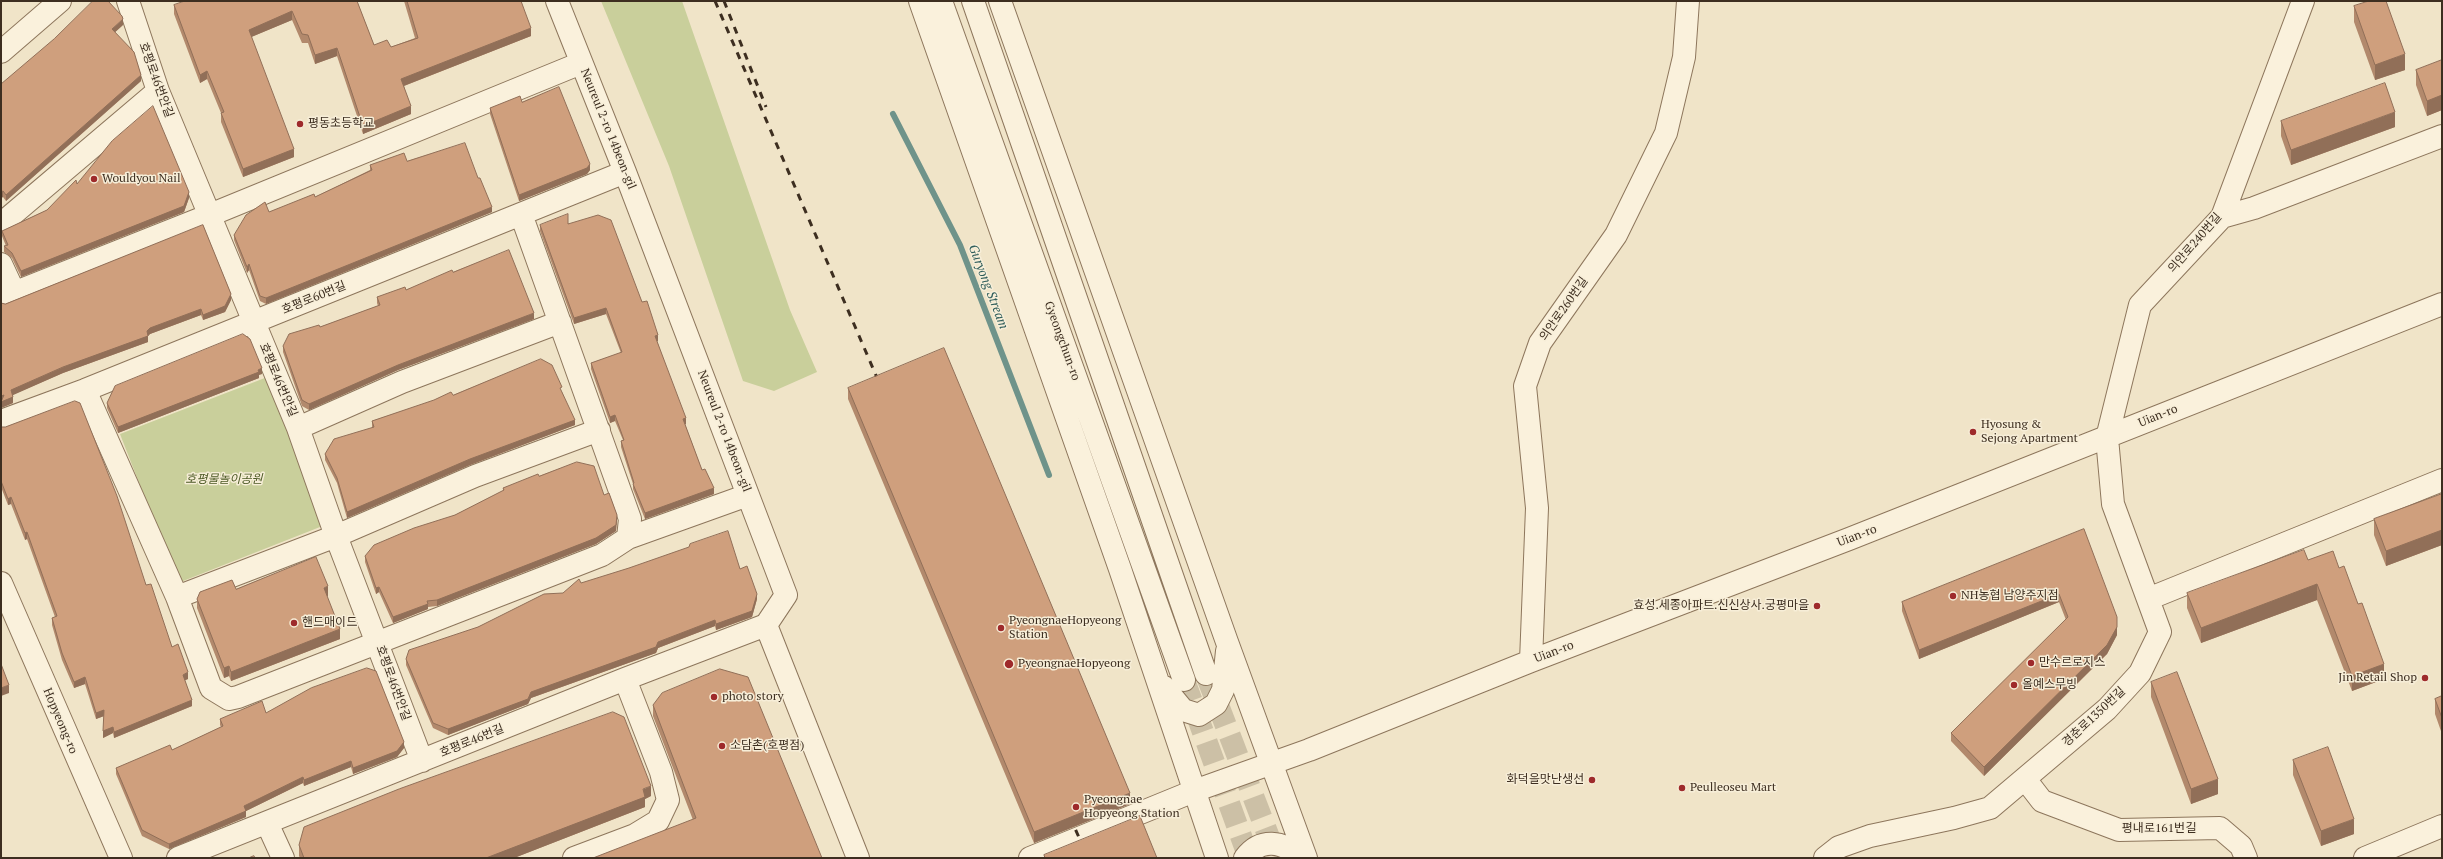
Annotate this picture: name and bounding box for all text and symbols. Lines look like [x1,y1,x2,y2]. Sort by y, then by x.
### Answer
street label: 호평로46번안길 [136,40,176,120]
street label: Neureul 2-ro 14beon-gil [577,66,639,192]
place label: 평동초등학교 [308,117,374,131]
marker: 평동초등학교 [295,119,305,129]
place label: Wouldyou Nail [102,172,181,186]
marker: Wouldyou Nail [89,174,99,184]
street label: 의안로240번길 [2165,210,2225,276]
water label: Guryong Stream [965,242,1011,332]
street label: 의안로260번길 [1537,274,1591,344]
street label: 호평로60번길 [280,279,348,317]
street label: Gyeongchun-ro [1041,299,1083,383]
street label: 호평로46번안길 [256,341,300,419]
street label: Neureul 2-ro 14beon-gil [694,368,754,494]
street label: Uian-ro [2136,402,2180,430]
place label: Hyosung & Sejong Apartment [1981,418,2078,446]
marker: Hyosung & Sejong Apartment [1968,427,1978,437]
park label: 호평물놀이공원 [185,473,263,487]
street label: Uian-ro [1835,522,1879,550]
place label: NH농협 남양주지점 [1961,589,2059,603]
marker: NH농협 남양주지점 [1948,591,1958,601]
place label: 효성.세종아파트.신신상사.궁평마을 [1633,599,1809,613]
marker: 효성.세종아파트.신신상사.궁평마을 [1812,601,1822,611]
place label: PyeongnaeHopyeong Station [1009,614,1121,642]
place label: 핸드매이드 [302,616,357,630]
marker: 핸드매이드 [289,618,299,628]
marker: PyeongnaeHopyeong Station [996,623,1006,633]
street label: Uian-ro [1532,638,1576,666]
street label: 호평로46번안길 [373,643,413,723]
place label: 만수르로지스 [2039,656,2105,670]
place label: PyeongnaeHopyeong [1018,657,1130,671]
marker: PyeongnaeHopyeong [1003,658,1015,670]
marker: 만수르로지스 [2026,658,2036,668]
place label: Jin Retail Shop [2338,671,2417,685]
marker: Jin Retail Shop [2420,673,2430,683]
place label: 올예스무빙 [2022,678,2077,692]
marker: 올예스무빙 [2009,680,2019,690]
street label: 경춘로1350번길 [2060,684,2128,750]
street label: Hopyeong-ro [40,686,80,756]
place label: photo story [722,690,783,704]
marker: photo story [709,692,719,702]
street label: 호평로46번길 [438,722,506,760]
place label: 소담촌(호평점) [730,739,804,753]
marker: 소담촌(호평점) [717,741,727,751]
place label: 화덕을맛난생선 [1507,773,1584,787]
marker: 화덕을맛난생선 [1587,775,1597,785]
place label: Peulleoseu Mart [1690,781,1776,795]
marker: Peulleoseu Mart [1677,783,1687,793]
place label: Pyeongnae Hopyeong Station [1084,793,1180,821]
marker: Pyeongnae Hopyeong Station [1071,802,1081,812]
street label: 평내로161번길 [2122,822,2196,836]

